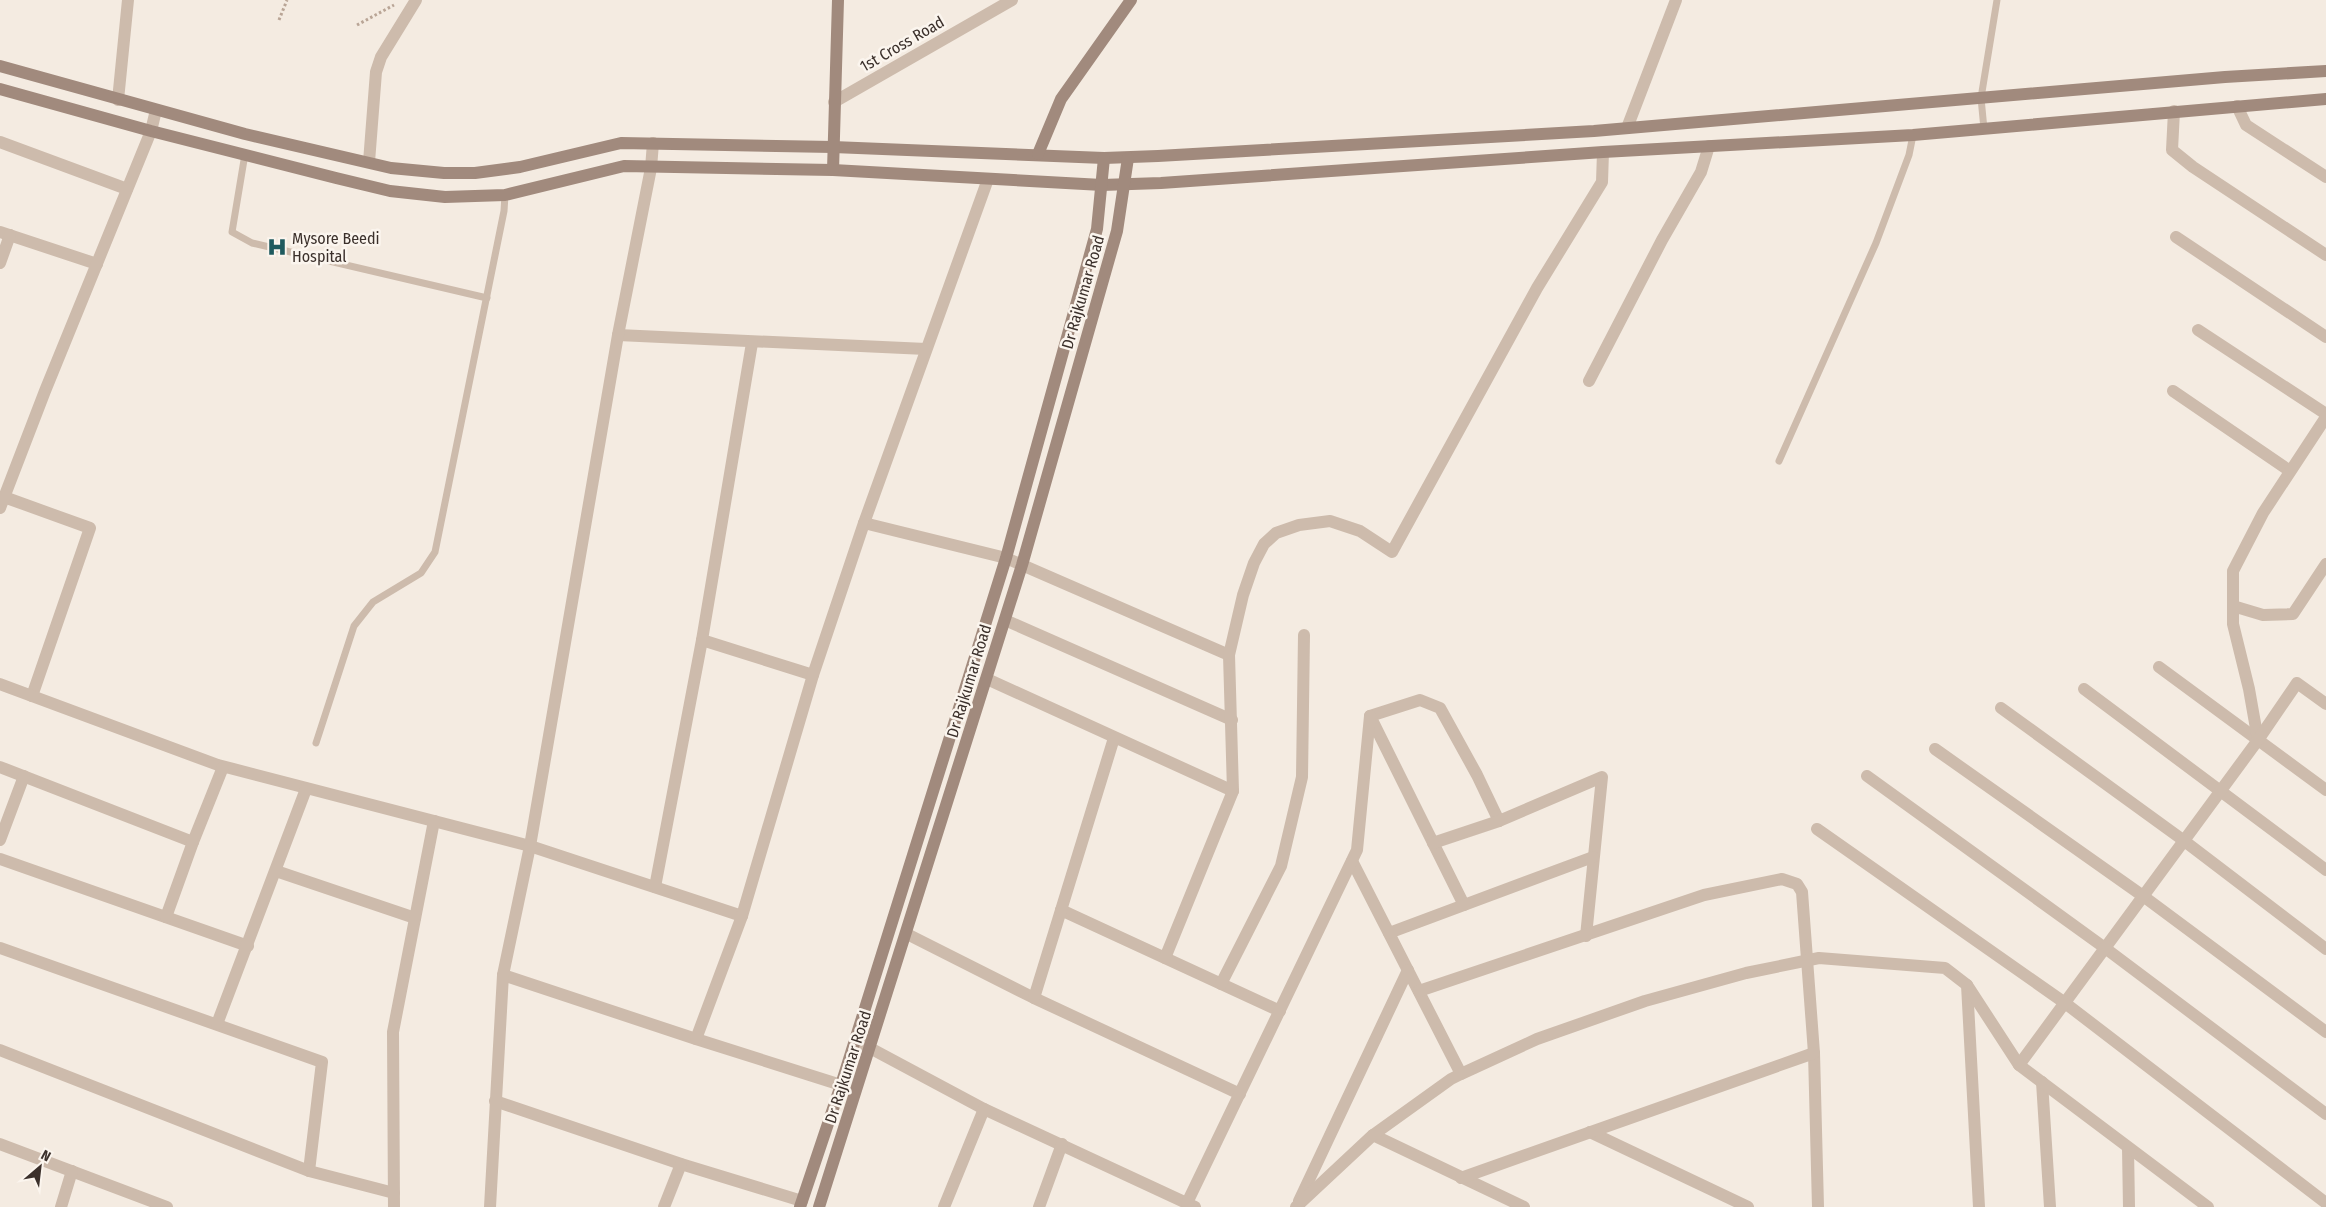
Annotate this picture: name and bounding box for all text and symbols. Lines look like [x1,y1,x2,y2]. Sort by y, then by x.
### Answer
street label: 1st Cross Road [857,12,947,76]
place label: Mysore Beedi Hospital [292,229,380,266]
street label: Dr Rajkumar Road [1058,233,1108,351]
hospital icon: Mysore Beedi Hospital [266,236,288,258]
street label: Dr Rajkumar Road [943,622,995,740]
street label: Dr Rajkumar Road [821,1008,875,1126]
north arrow [15,1142,65,1192]
text: N [38,1146,54,1165]

